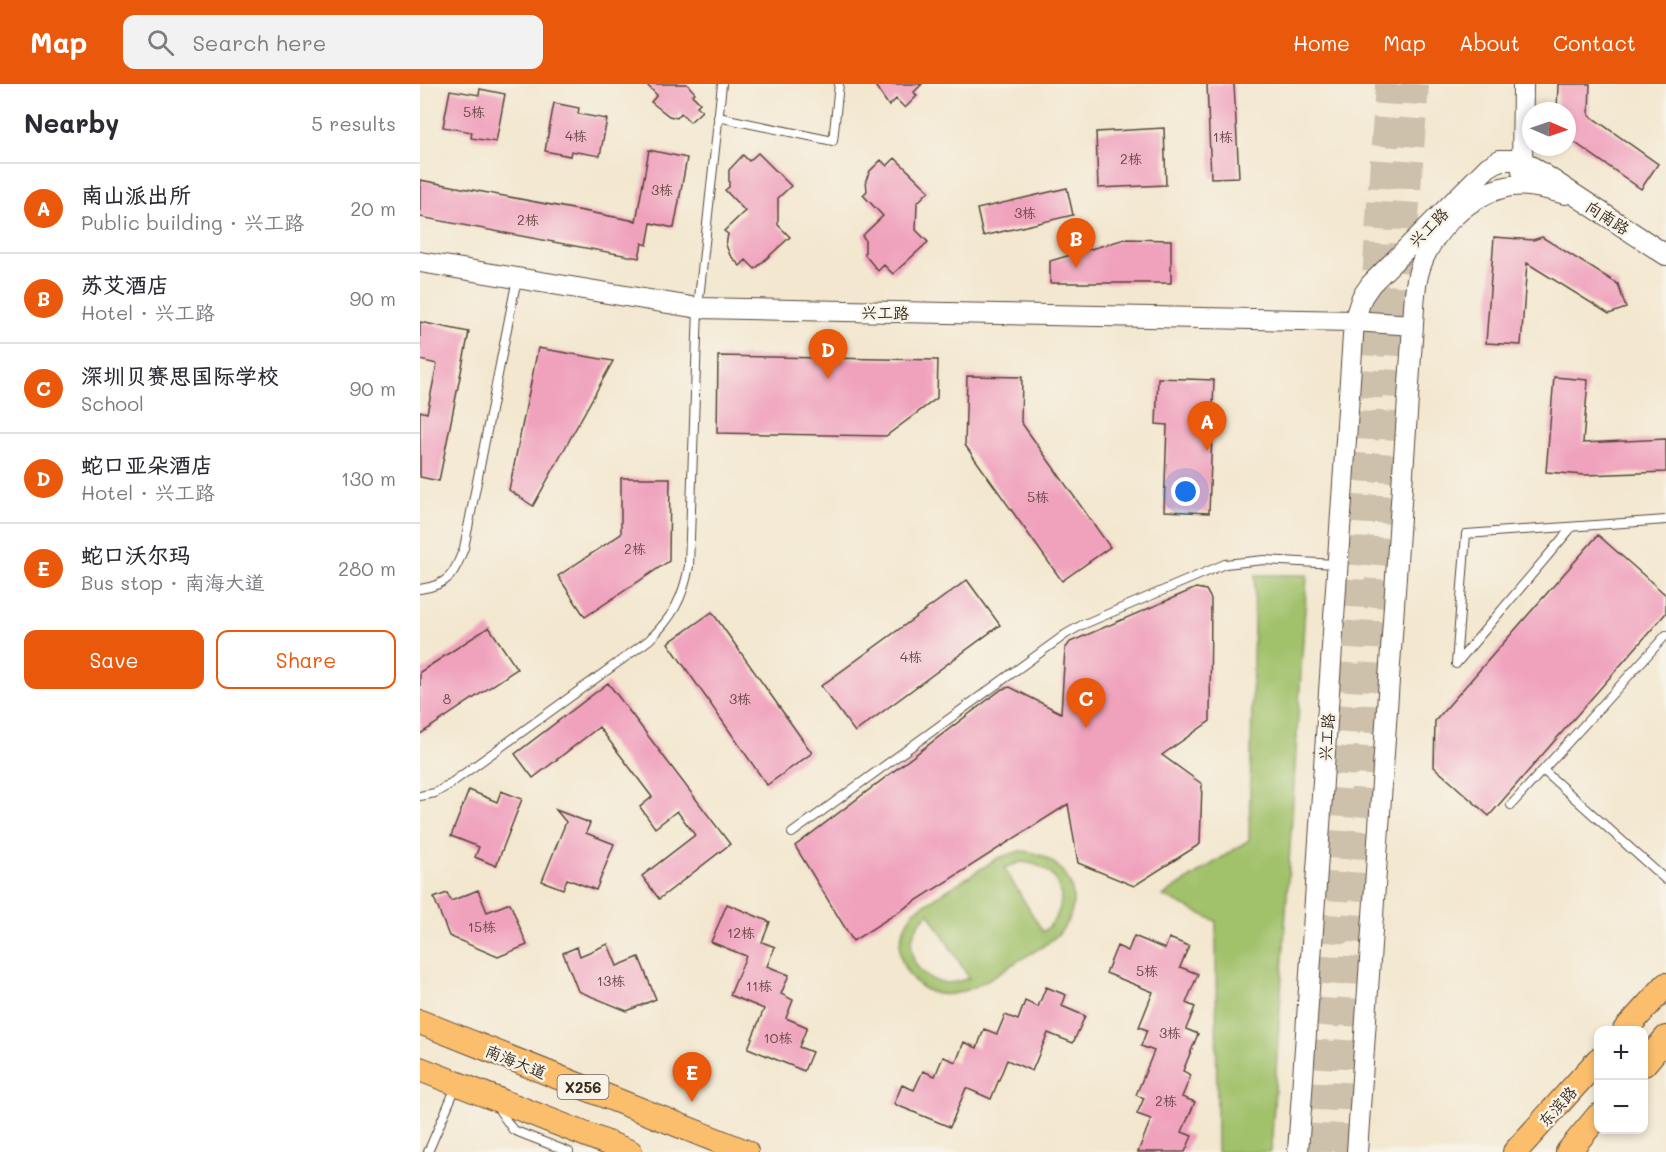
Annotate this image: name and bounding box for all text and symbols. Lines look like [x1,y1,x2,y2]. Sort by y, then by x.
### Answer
search box [123,15,543,69]
text: Map [30,24,87,60]
icon: search [144,26,177,59]
text: Search here [192,28,326,57]
text: Home [1293,29,1350,56]
text: Map [1383,29,1426,56]
text: About [1459,29,1520,56]
text: Contact [1553,29,1636,56]
house number: 5栋 [463,102,485,121]
north arrow [1522,102,1576,156]
text: Nearby [24,106,119,140]
text: 5 results [311,110,396,136]
house number: 4栋 [565,126,587,145]
house number: 1栋 [1213,127,1233,146]
house number: 2栋 [1120,149,1142,168]
text: 南山派出所 [81,180,191,209]
house number: 3栋 [651,180,673,199]
text: A [37,195,50,221]
text: 20 m [350,195,396,221]
street label: 向南路 [1582,195,1634,239]
house number: 3栋 [1014,203,1036,222]
street label: 兴工路 [1404,203,1452,251]
text: Public building · 兴工路 [81,209,304,235]
house number: 2栋 [517,210,539,229]
pin: B [1056,218,1096,268]
text: 苏艾酒店 [81,270,169,299]
text: B [37,285,50,311]
text: 90 m [350,285,396,311]
text: Hotel · 兴工路 [81,299,215,325]
street label: 兴工路 [861,301,909,323]
pin: D [808,330,848,379]
text: 深圳贝赛思国际学校 [81,361,279,390]
text: C [36,375,51,401]
text: 90 m [350,375,396,401]
text: School [81,390,144,416]
pin: A [1188,402,1226,451]
text: 蛇口亚朵酒店 [81,450,213,479]
text: D [36,465,51,491]
text: 130 m [341,465,396,491]
your location [1171,477,1200,506]
text: Hotel · 兴工路 [81,479,215,505]
house number: 5栋 [1027,487,1049,506]
house number: 2栋 [624,539,646,558]
text: 蛇口沃尔玛 [81,540,191,569]
text: E [37,555,50,581]
text: 280 m [338,555,396,581]
text: Bus stop · 南海大道 [81,569,265,595]
button: Save [24,630,204,689]
button: Share [216,630,396,689]
house number: 4栋 [900,647,922,666]
pin: C [1066,678,1106,728]
house number: 8 [443,689,451,708]
house number: 3栋 [729,689,751,708]
street label: 兴工路 [1314,712,1338,762]
house number: 15栋 [468,917,496,936]
house number: 12栋 [727,923,755,942]
house number: 5栋 [1136,961,1158,980]
house number: 13栋 [597,971,625,990]
house number: 11栋 [746,976,772,995]
house number: 3栋 [1159,1023,1181,1042]
map controls [1594,1026,1648,1134]
button: + [1594,1026,1648,1080]
house number: 10栋 [764,1028,792,1047]
street label: 南海大道 [482,1039,550,1083]
pin: E [672,1052,712,1102]
road number: X256 [558,1075,608,1099]
button: − [1594,1080,1648,1134]
street label: 东滨路 [1533,1081,1581,1131]
house number: 2栋 [1155,1091,1177,1110]

